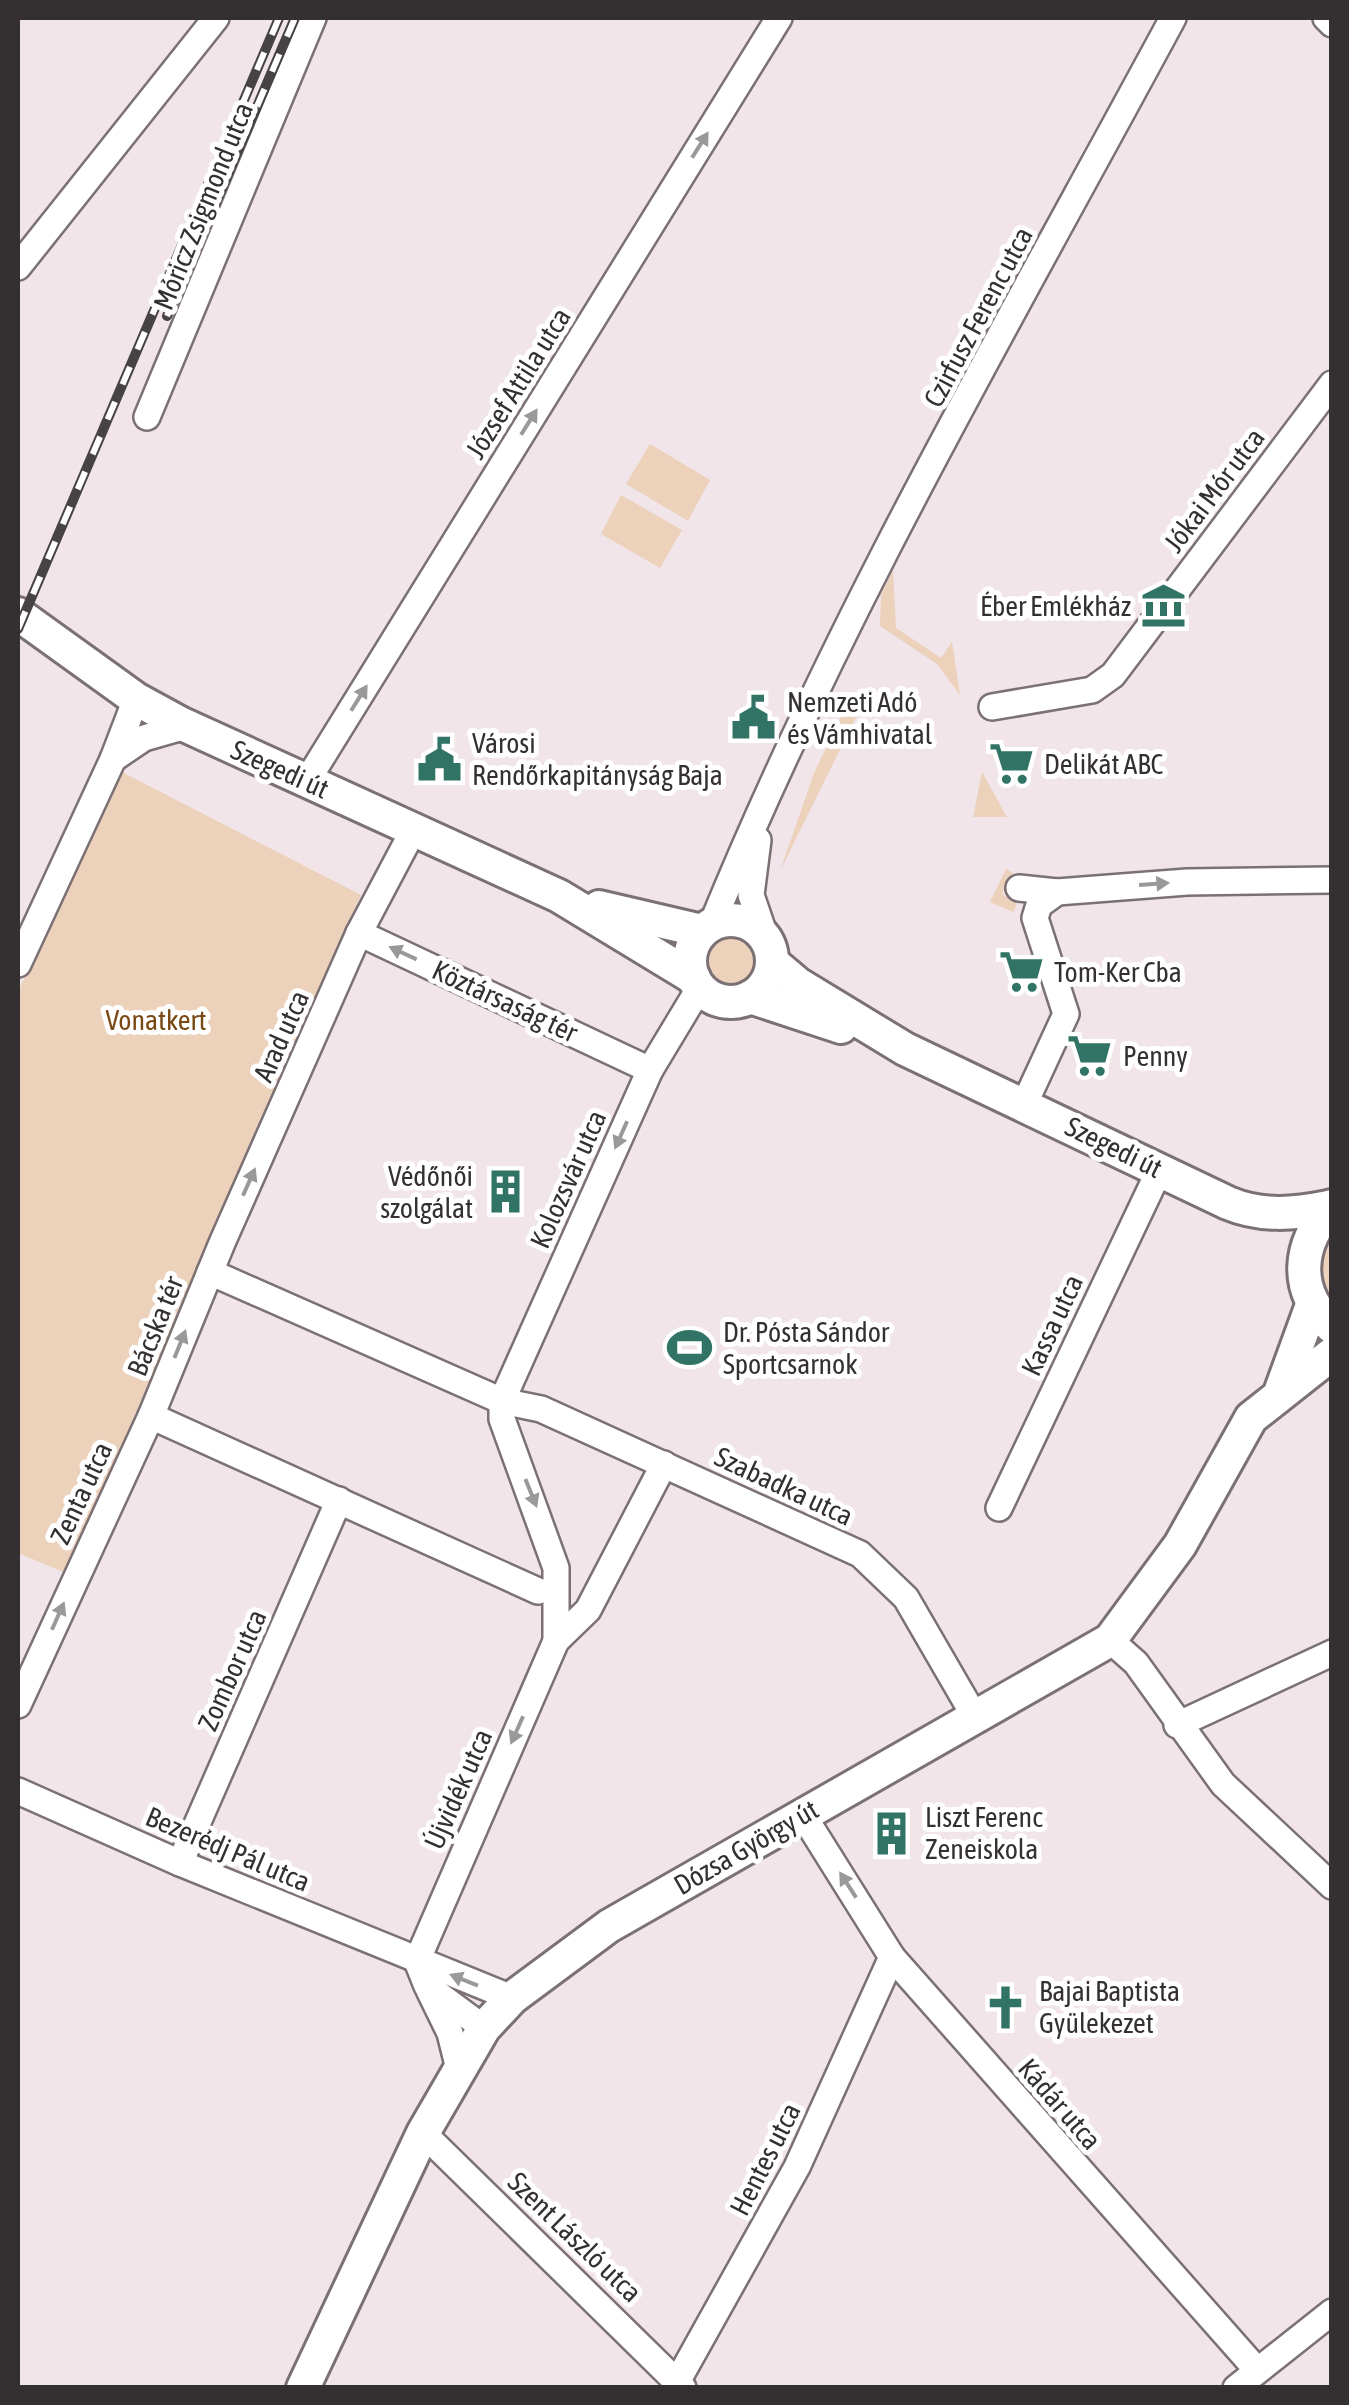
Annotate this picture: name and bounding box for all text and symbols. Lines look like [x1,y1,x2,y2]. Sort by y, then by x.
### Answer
street label: Móricz Zsigmond utca [147,98,259,314]
one-way arrow [691,131,708,159]
street label: Czirfusz Ferenc utca [917,222,1039,412]
street label: József Attila utca [459,302,577,464]
one-way arrow [520,408,537,436]
street label: Jókai Mór utca [1157,422,1271,558]
museum icon: Éber Emlékház [1140,582,1188,630]
place label: Éber Emlékház [980,590,1131,622]
one-way arrow [349,684,367,712]
place label: Nemzeti Adó és Vámhivatal [787,686,933,750]
public building icon: Nemzeti Adó és Vámhivatal [730,694,778,742]
place label: Városi Rendőrkapitányság Baja [472,727,723,791]
street label: Szegedi út [226,733,334,805]
public building icon: Városi Rendőrkapitányság Baja [415,735,463,783]
supermarket icon: Delikát ABC [987,740,1035,788]
place label: Delikát ABC [1044,748,1163,780]
one-way arrow [1139,876,1170,892]
one-way arrow [389,945,418,962]
supermarket icon: Tom-Ker Cba [997,948,1045,996]
street label: Köztársaság tér [428,954,583,1049]
place label: Tom-Ker Cba [1054,956,1182,988]
street label: Arad utca [247,986,315,1086]
park label: Vonatkert [105,1004,207,1036]
supermarket icon: Penny [1066,1032,1114,1080]
place label: Penny [1123,1040,1188,1072]
street label: Kolozsvár utca [523,1105,613,1253]
street label: Szegedi út [1060,1110,1168,1184]
one-way arrow [613,1120,629,1150]
place label: Védőnői szolgálat [380,1160,473,1224]
one-way arrow [241,1167,257,1197]
building icon: Védőnői szolgálat [482,1168,530,1216]
street label: Kassa utca [1015,1270,1089,1380]
street label: Bácska tér [121,1271,190,1380]
place label: Dr. Pósta Sándor Sportcsarnok [723,1316,890,1380]
sports icon: Dr. Pósta Sándor Sportcsarnok [666,1324,714,1372]
one-way arrow [173,1329,189,1359]
street label: Zenta utca [44,1437,118,1549]
street label: Szabadka utca [710,1440,858,1532]
one-way arrow [523,1478,539,1508]
one-way arrow [50,1601,66,1631]
street label: Zombor utca [191,1605,273,1735]
one-way arrow [509,1715,525,1745]
street label: Újvidék utca [417,1724,499,1854]
street label: Dózsa György út [668,1793,824,1901]
street label: Bezerédj Pál utca [141,1800,315,1898]
place label: Liszt Ferenc Zeneiskola [925,1801,1043,1865]
building icon: Liszt Ferenc Zeneiskola [868,1809,916,1857]
one-way arrow [840,1872,858,1899]
one-way arrow [449,1971,479,1987]
place label: Bajai Baptista Gyülekezet [1039,1975,1180,2039]
church icon: Bajai Baptista Gyülekezet [982,1983,1030,2031]
street label: Kádár utca [1012,2052,1108,2156]
street label: Hentes utca [723,2098,807,2220]
street label: Szent László utca [502,2166,648,2308]

